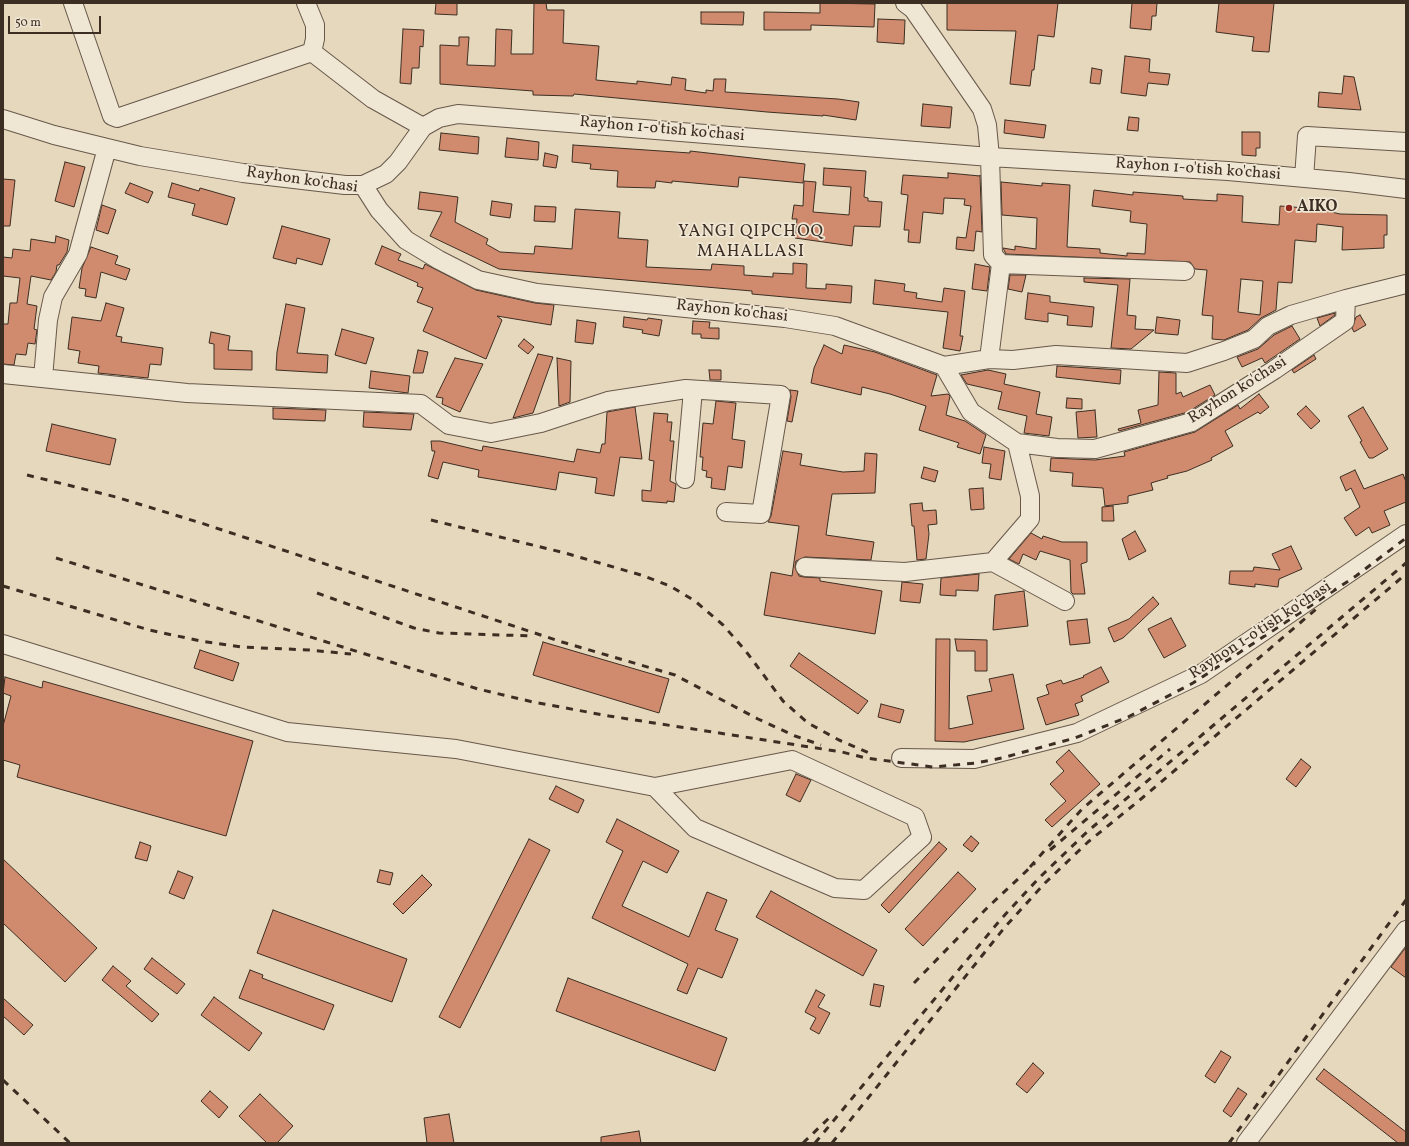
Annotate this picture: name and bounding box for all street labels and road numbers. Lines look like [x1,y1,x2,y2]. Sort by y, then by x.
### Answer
street label: Rayhon 1-o'tish ko'chasi [579,113,745,147]
street label: Rayhon 1-o'tish ko'chasi [1115,155,1281,185]
street label: Rayhon ko'chasi [245,164,359,198]
street label: Rayhon ko'chasi [675,297,789,327]
street label: Rayhon ko'chasi [1185,353,1291,429]
street label: Rayhon 1-o'tish ko'chasi [1186,578,1336,684]

